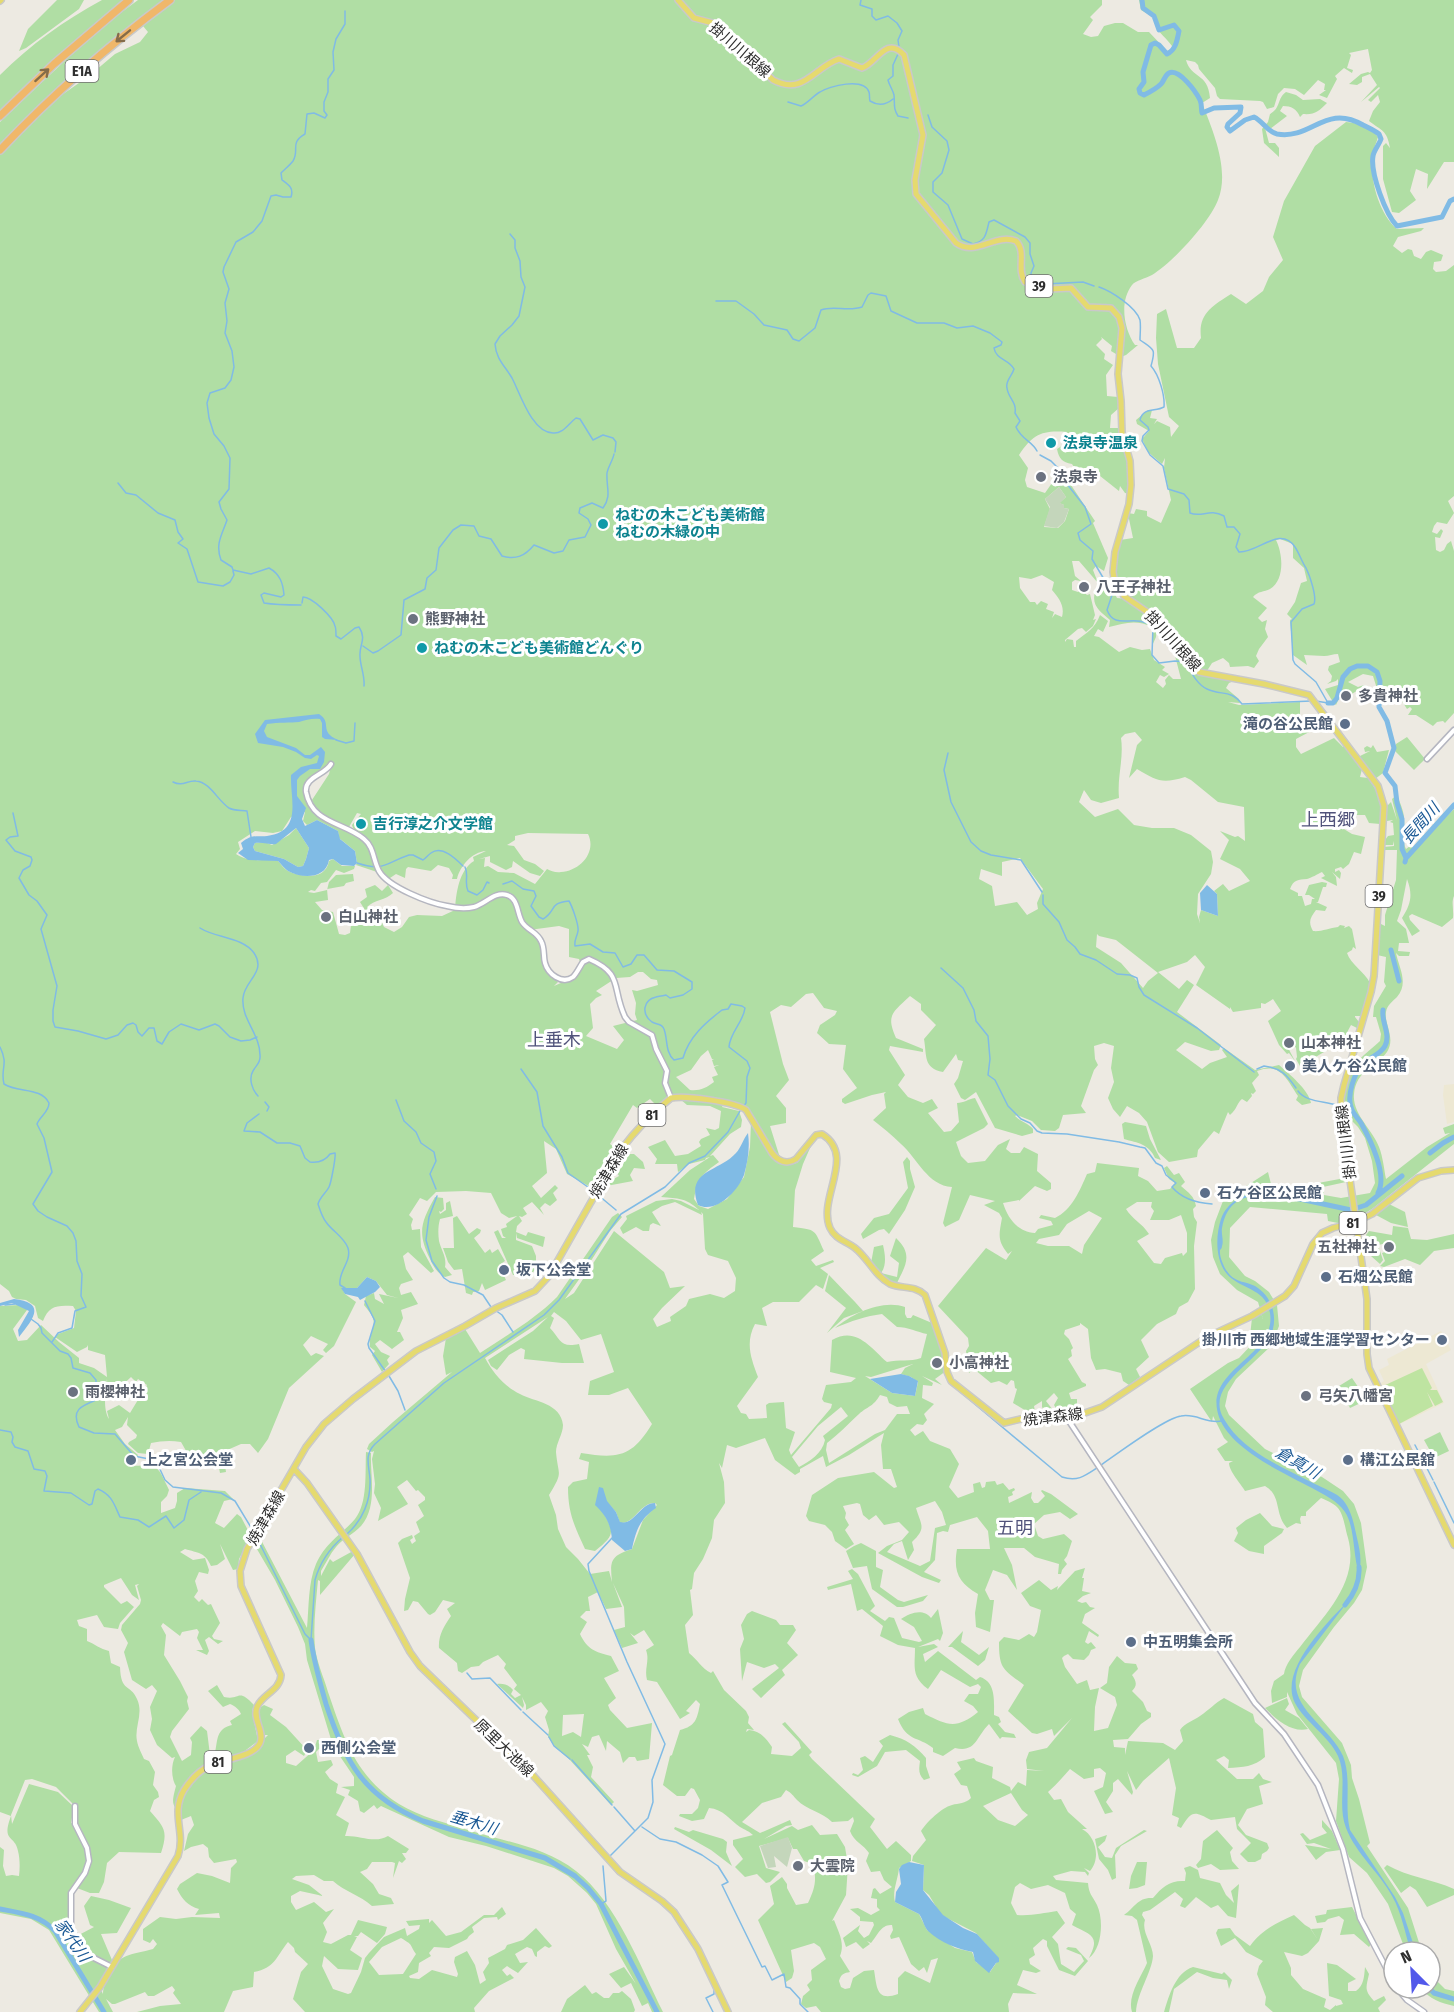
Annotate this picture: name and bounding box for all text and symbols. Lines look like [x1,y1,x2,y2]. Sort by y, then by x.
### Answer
street label: 掛川川根線 [706,19,774,81]
one-way arrow [116,29,132,42]
road number: E1A [66,60,98,82]
one-way arrow [34,68,49,82]
road number: 39 [1026,275,1052,297]
place label: 法泉寺温泉 [1063,434,1138,452]
marker: 法泉寺温泉 [1044,436,1058,450]
place label: 法泉寺 [1053,468,1098,486]
marker: 法泉寺 [1034,470,1048,484]
place label: ねむの木こども美術館 ねむの木緑の中 [615,506,765,541]
marker: ねむの木こども美術館 ねむの木緑の中 [596,517,610,531]
place label: 八王子神社 [1096,578,1171,596]
marker: 八王子神社 [1077,580,1091,594]
street label: 掛川川根線 [1141,607,1205,675]
place label: 熊野神社 [425,610,485,628]
marker: 熊野神社 [406,612,420,626]
place label: ねむの木こども美術館どんぐり [434,639,644,657]
marker: ねむの木こども美術館どんぐり [415,641,429,655]
place label: 多貴神社 [1358,687,1418,705]
marker: 多貴神社 [1339,689,1353,703]
place label: 滝の谷公民館 [1243,715,1333,733]
marker: 滝の谷公民館 [1338,717,1352,731]
water label: 長間川 [1397,798,1445,848]
district label: 上西郷 [1301,809,1355,831]
place label: 吉行淳之介文学館 [373,815,493,833]
marker: 吉行淳之介文学館 [354,817,368,831]
road number: 39 [1366,885,1392,907]
place label: 白山神社 [338,908,398,926]
marker: 白山神社 [319,910,333,924]
district label: 上垂木 [527,1029,581,1051]
place label: 山本神社 [1301,1034,1361,1052]
marker: 山本神社 [1282,1036,1296,1050]
place label: 美人ケ谷公民館 [1302,1057,1407,1075]
marker: 美人ケ谷公民館 [1283,1059,1297,1073]
road number: 81 [638,1104,666,1126]
street label: 掛川川根線 [1332,1104,1360,1180]
street label: 焼津森線 [586,1141,632,1201]
place label: 石ケ谷区公民館 [1217,1184,1322,1202]
marker: 石ケ谷区公民館 [1198,1186,1212,1200]
road number: 81 [1340,1212,1366,1234]
place label: 五社神社 [1317,1238,1377,1256]
marker: 五社神社 [1382,1240,1396,1254]
place label: 坂下公会堂 [516,1261,591,1279]
marker: 坂下公会堂 [497,1263,511,1277]
place label: 石畑公民館 [1338,1268,1413,1286]
marker: 石畑公民館 [1319,1270,1333,1284]
place label: 掛川市 西郷地域生涯学習センター [1202,1331,1430,1349]
marker: 掛川市 西郷地域生涯学習センター [1435,1333,1449,1347]
place label: 小高神社 [949,1354,1009,1372]
marker: 小高神社 [930,1356,944,1370]
place label: 雨櫻神社 [85,1383,145,1401]
marker: 雨櫻神社 [66,1385,80,1399]
place label: 弓矢八幡宮 [1318,1387,1393,1405]
marker: 弓矢八幡宮 [1299,1389,1313,1403]
street label: 焼津森線 [1022,1404,1084,1430]
water label: 倉真川 [1272,1442,1325,1484]
place label: 上之宮公会堂 [143,1451,233,1469]
place label: 構江公民舘 [1360,1451,1435,1469]
marker: 上之宮公会堂 [124,1453,138,1467]
marker: 構江公民舘 [1341,1453,1355,1467]
street label: 焼津森線 [243,1488,289,1548]
district label: 五明 [997,1517,1033,1539]
place label: 中五明集会所 [1143,1633,1233,1651]
marker: 中五明集会所 [1124,1635,1138,1649]
street label: 原里大池線 [471,1715,537,1781]
place label: 西側公会堂 [321,1739,396,1757]
marker: 西側公会堂 [302,1741,316,1755]
road number: 81 [204,1751,232,1773]
water label: 垂木川 [448,1806,501,1839]
place label: 大雲院 [810,1857,855,1875]
marker: 大雲院 [791,1859,805,1873]
water label: 家代川 [51,1915,95,1967]
north arrow [1382,1940,1442,2000]
text: N [1398,1946,1414,1967]

